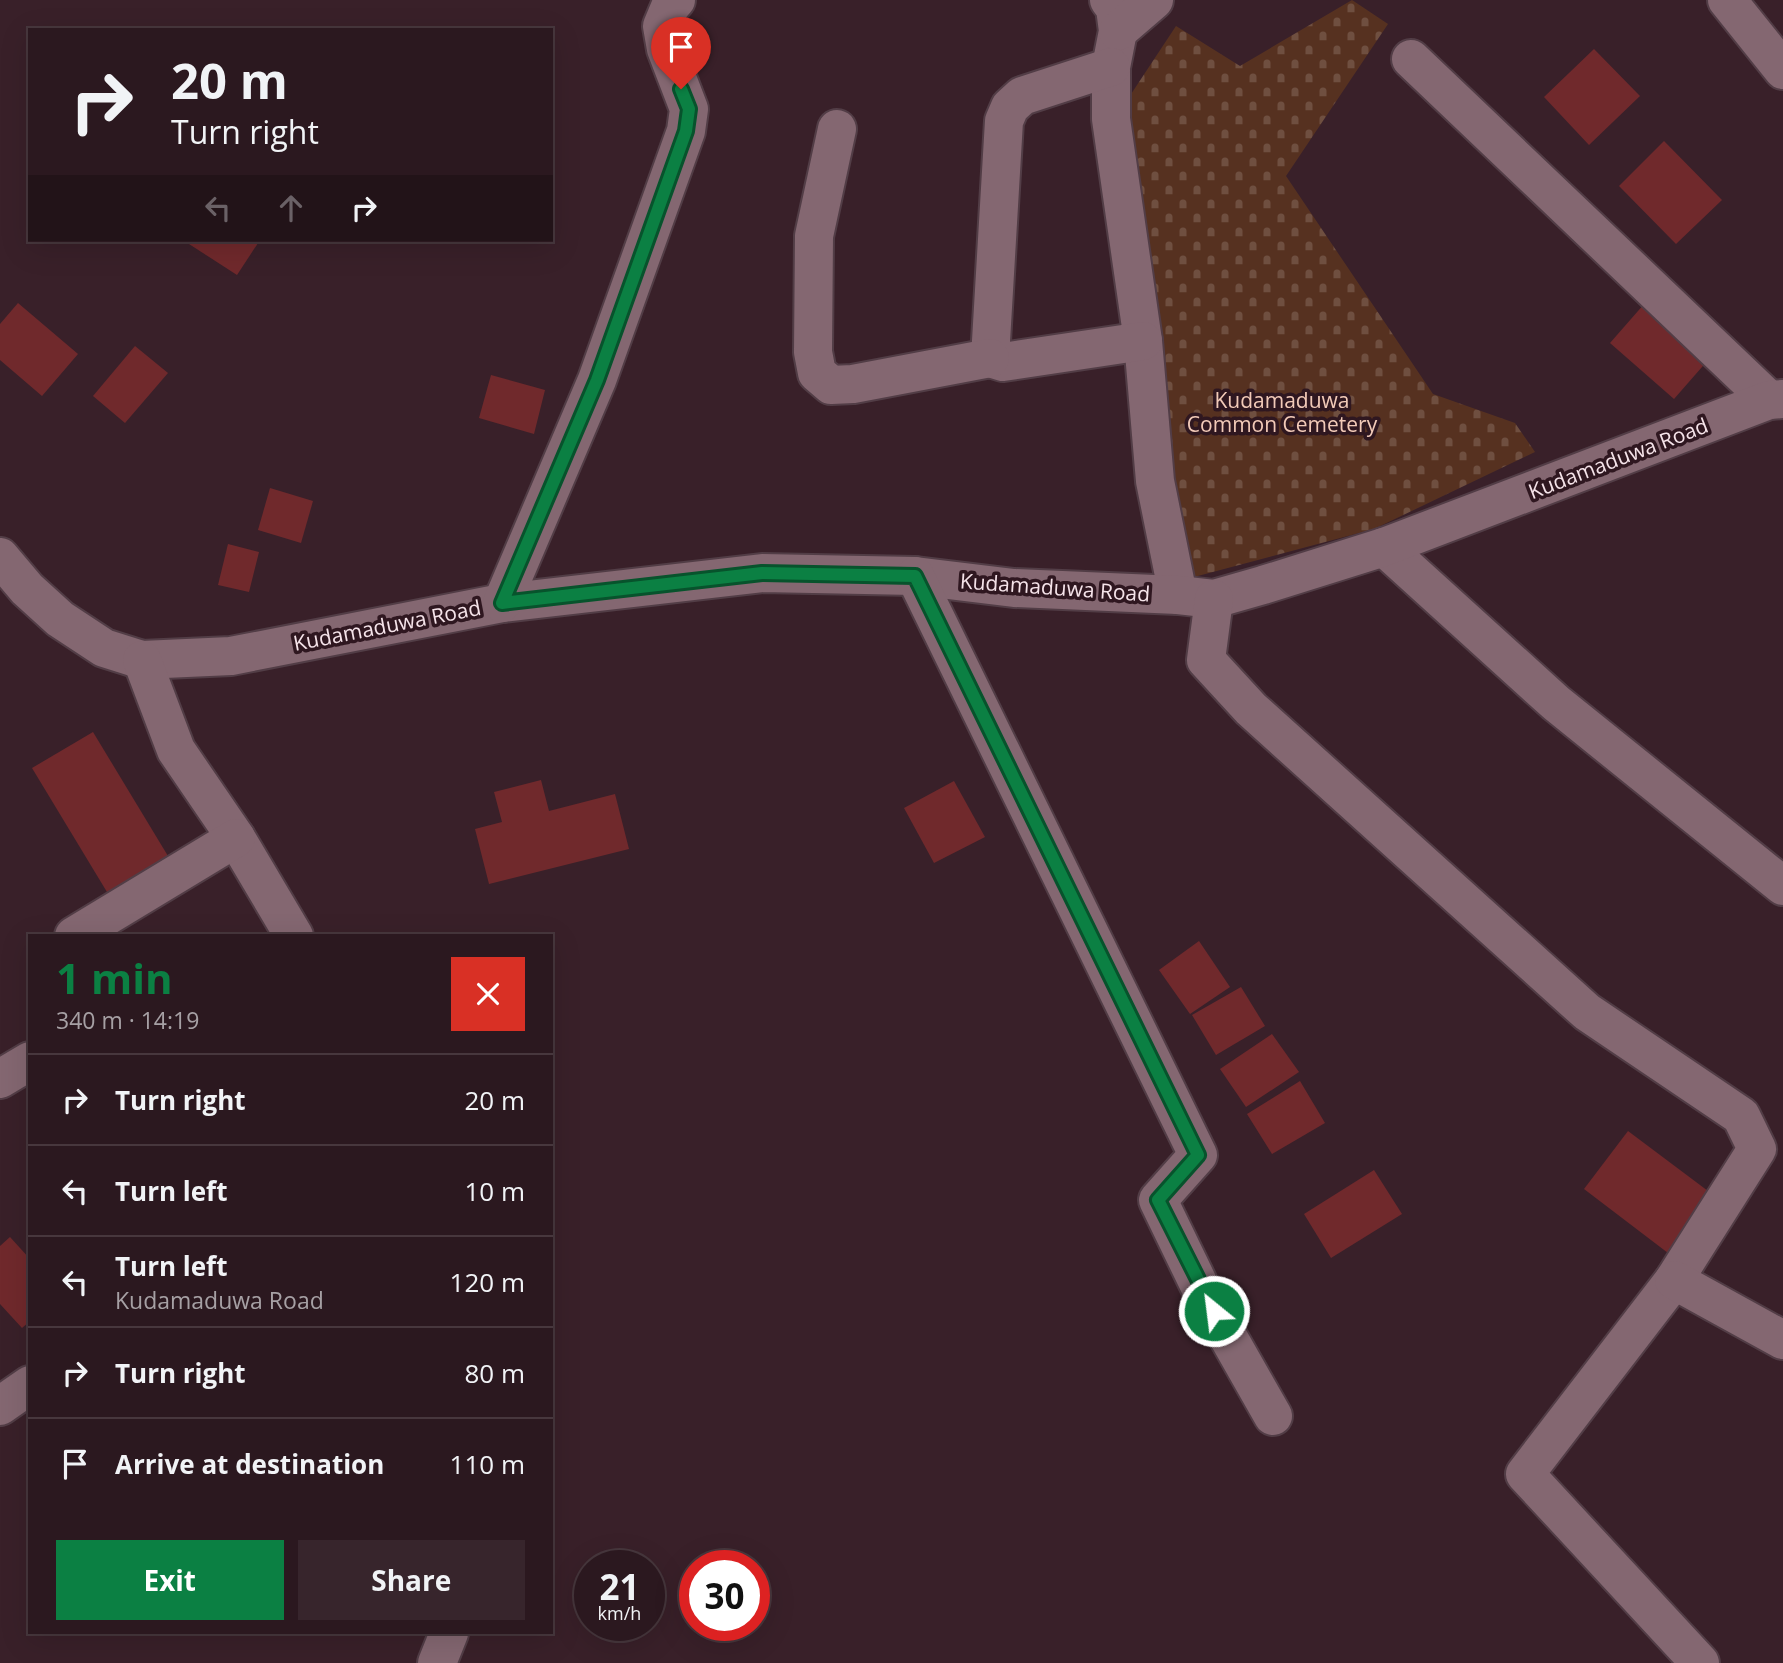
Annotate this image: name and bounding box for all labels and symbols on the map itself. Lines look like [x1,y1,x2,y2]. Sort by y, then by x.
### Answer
pin [651,17,711,89]
park label: Kudamaduwa Common Cemetery [1187,386,1378,438]
street label: Kudamaduwa Road [1524,411,1712,505]
street label: Kudamaduwa Road [959,566,1151,608]
street label: Kudamaduwa Road [291,593,483,657]
position arrow [1177,1274,1251,1348]
speed limit sign: 30 [679,1550,770,1641]

